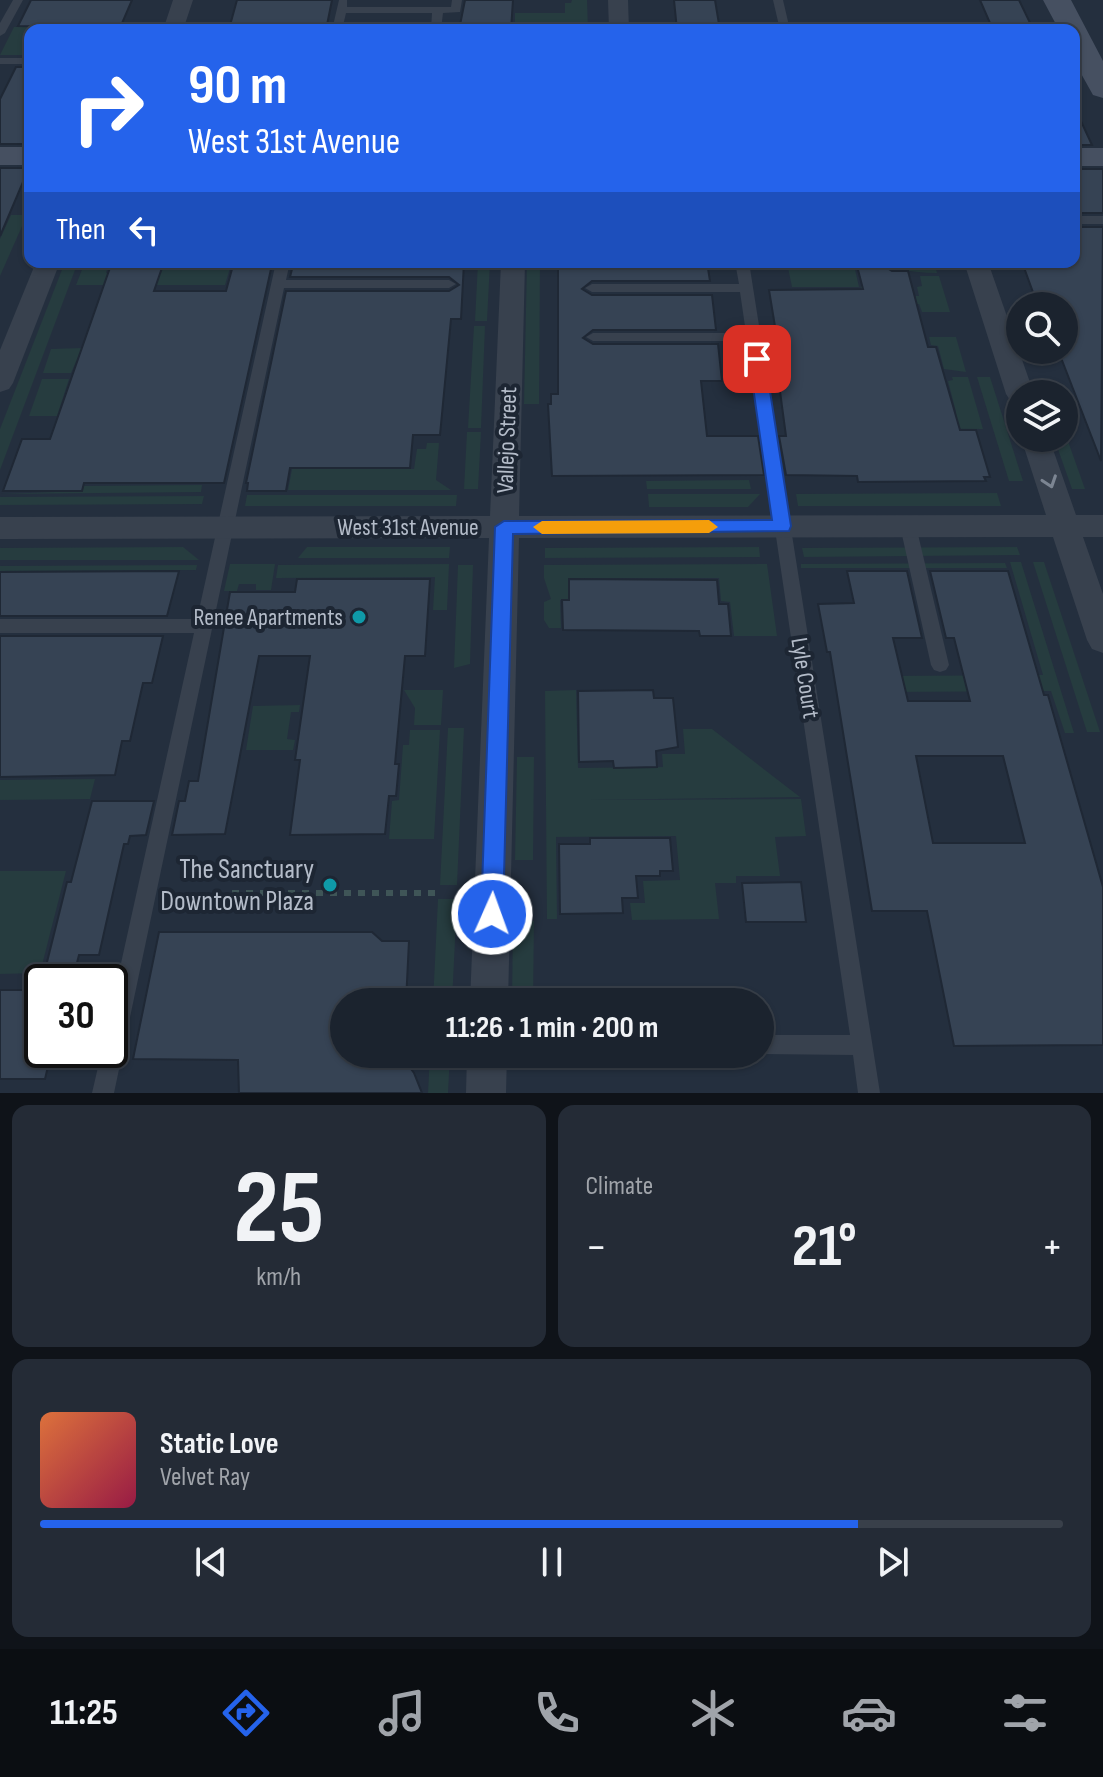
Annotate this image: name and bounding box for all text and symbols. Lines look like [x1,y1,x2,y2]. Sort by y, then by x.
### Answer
text: 90 m [188,53,287,120]
icon: right [56,56,160,160]
text: West 31st Avenue [188,121,400,164]
icon: left [122,208,166,252]
text: Then [56,212,106,248]
map controls [1006,292,1078,452]
button: search [1006,292,1078,364]
pin [723,325,791,393]
icon: arrive [735,337,779,381]
button: layers [1006,380,1078,452]
street label: Vallejo Street [491,386,523,494]
one-way arrow [1040,474,1056,488]
street label: West 31st Avenue [337,513,479,542]
place label: Renee Apartments [194,603,343,632]
marker: Renee Apartments [350,608,368,626]
street label: Lyle Court [784,636,826,720]
place label: The Sanctuary Downtown Plaza [160,853,314,918]
position arrow [450,872,534,956]
marker: The Sanctuary Downtown Plaza [321,876,339,894]
speed limit sign: 30 [24,964,128,1068]
text: 11:26 · 1 min · 200 m [446,1010,658,1046]
text: 25 [233,1147,324,1272]
text: Climate [586,1171,653,1202]
text: 21° [792,1211,857,1283]
text: − [586,1221,607,1274]
text: + [1041,1221,1063,1274]
text: km/h [256,1262,301,1293]
text: Static Love [160,1426,279,1462]
text: Velvet Ray [160,1462,250,1493]
icon: previous [189,1540,233,1584]
icon: pause [530,1540,574,1584]
icon: next [871,1540,915,1584]
icon: directions [218,1685,274,1741]
icon: music [374,1685,430,1741]
icon: phone [529,1685,585,1741]
icon: climate [685,1685,741,1741]
icon: car [841,1685,897,1741]
icon: filters [997,1685,1053,1741]
text: 11:25 [50,1692,118,1735]

